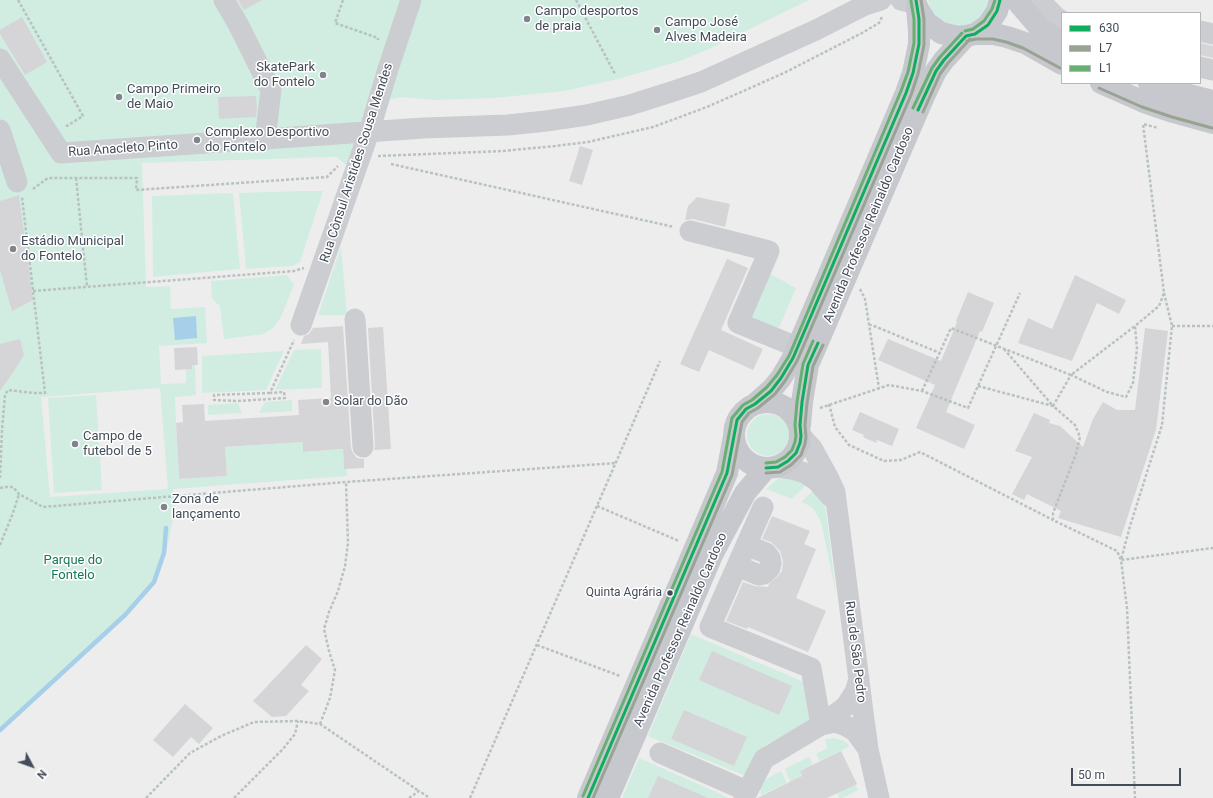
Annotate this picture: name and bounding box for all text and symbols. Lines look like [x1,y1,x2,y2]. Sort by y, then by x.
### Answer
place label: Campo desportos de praia [535,4,638,35]
legend [1061,12,1201,84]
marker: Campo desportos de praia [522,14,532,24]
place label: Campo José Alves Madeira [665,15,747,46]
text: 630 [1099,21,1119,35]
marker: Campo José Alves Madeira [652,25,662,35]
text: L7 [1099,41,1112,55]
place label: SkatePark do Fontelo [254,60,315,91]
street label: Rua Cônsul Aristides Sousa Mendes [317,61,397,265]
text: L1 [1099,61,1112,75]
marker: SkatePark do Fontelo [318,70,328,80]
place label: Campo Primeiro de Maio [127,82,221,113]
marker: Campo Primeiro de Maio [114,92,124,102]
place label: Complexo Desportivo do Fontelo [205,125,329,156]
street label: Avenida Professor Reinaldo Cardoso [821,125,917,325]
marker: Complexo Desportivo do Fontelo [192,135,202,145]
street label: Rua Anacleto Pinto [68,137,178,161]
place label: Estádio Municipal do Fontelo [21,234,124,265]
marker: Estádio Municipal do Fontelo [8,244,18,254]
place label: Solar do Dão [334,394,408,410]
marker: Solar do Dão [321,397,331,407]
place label: Campo de futebol de 5 [83,429,152,460]
marker: Campo de futebol de 5 [70,439,80,449]
place label: Zona de lançamento [172,492,240,523]
marker: Zona de lançamento [159,502,169,512]
street label: Avenida Professor Reinaldo Cardoso [631,530,731,730]
park label: Parque do Fontelo [44,553,102,584]
place label: Quinta Agrária [586,586,662,600]
marker: Quinta Agrária [665,588,675,598]
street label: Rua de São Pedro [841,600,869,704]
north arrow [12,746,52,786]
scale bar [1073,760,1183,786]
text: N [34,767,49,781]
text: 50 m [1078,768,1105,782]

